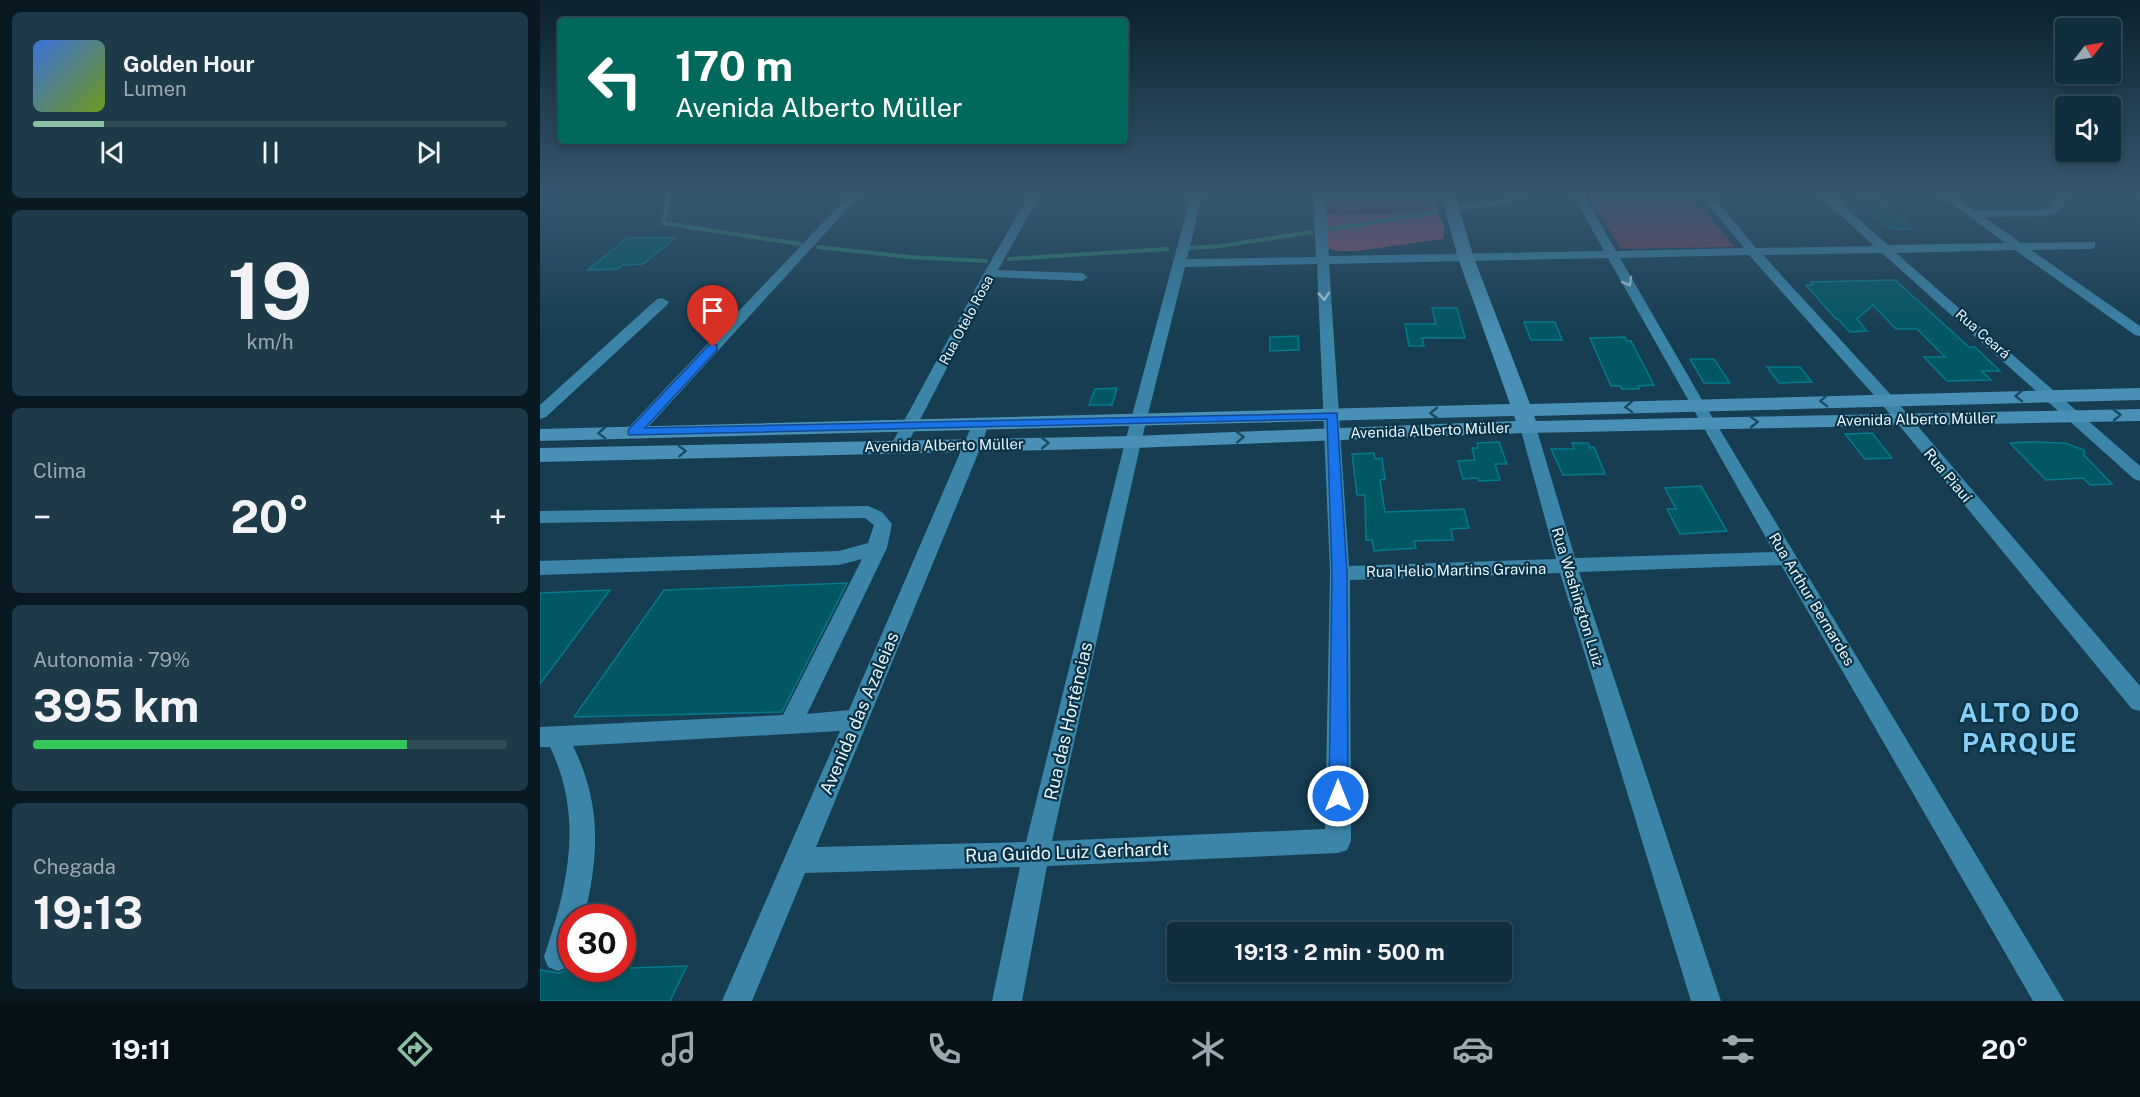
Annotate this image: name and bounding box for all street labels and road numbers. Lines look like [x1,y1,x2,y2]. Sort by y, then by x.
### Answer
street label: Rua Otelo Rosa [936,273,996,367]
street label: Rua Ceará [1953,306,2013,362]
street label: Avenida Alberto Müller [1836,409,1996,429]
street label: Avenida Alberto Müller [1350,419,1510,441]
street label: Avenida Alberto Müller [864,435,1024,455]
street label: Rua Piauí [1921,445,1976,506]
street label: Rua Washington Luiz [1549,525,1607,669]
street label: Rua Arthur Bernardes [1766,530,1858,668]
street label: Rua Helio Martins Gravina [1366,560,1546,580]
street label: Avenida das Azaleias [815,629,903,797]
street label: Rua das Hortências [1040,640,1096,802]
street label: Rua Guido Luiz Gerhardt [965,838,1169,866]

